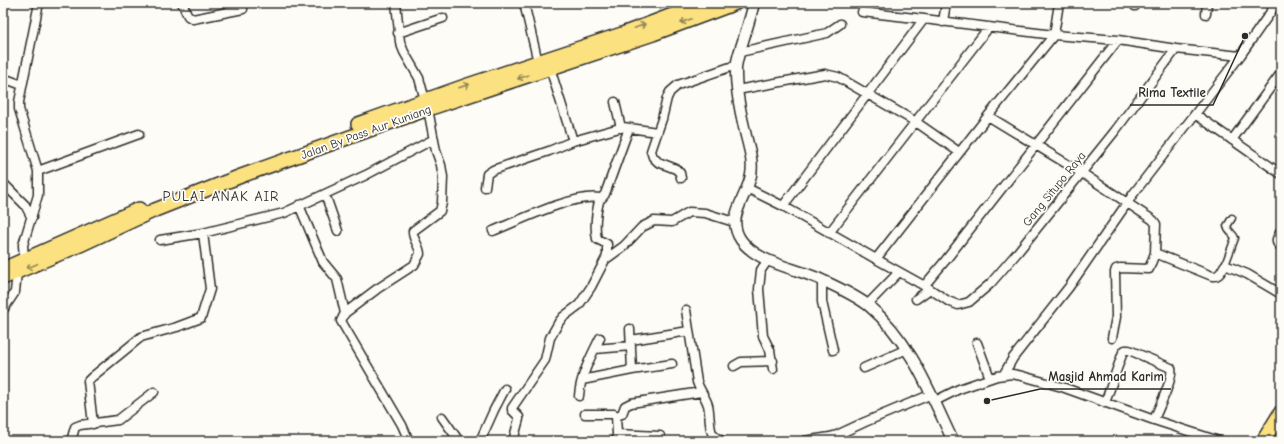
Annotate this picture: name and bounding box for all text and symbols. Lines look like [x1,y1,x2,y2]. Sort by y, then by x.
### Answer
one-way arrow [680,18,692,26]
one-way arrow [634,22,646,30]
one-way arrow [517,74,530,81]
callout: Rima Textile [1130,80,1213,105]
one-way arrow [458,82,471,89]
text: Rima Textile [1138,85,1206,100]
street label: Jalan By Pass Aur Kuniang [299,102,433,162]
street label: Gang Situpo Raya [1020,149,1088,229]
district label: PULAI ANAK AIR [163,188,279,205]
one-way arrow [26,263,38,270]
callout: Masjid Ahmad Karim [1040,364,1171,389]
text: Masjid Ahmad Karim [1048,369,1164,384]

